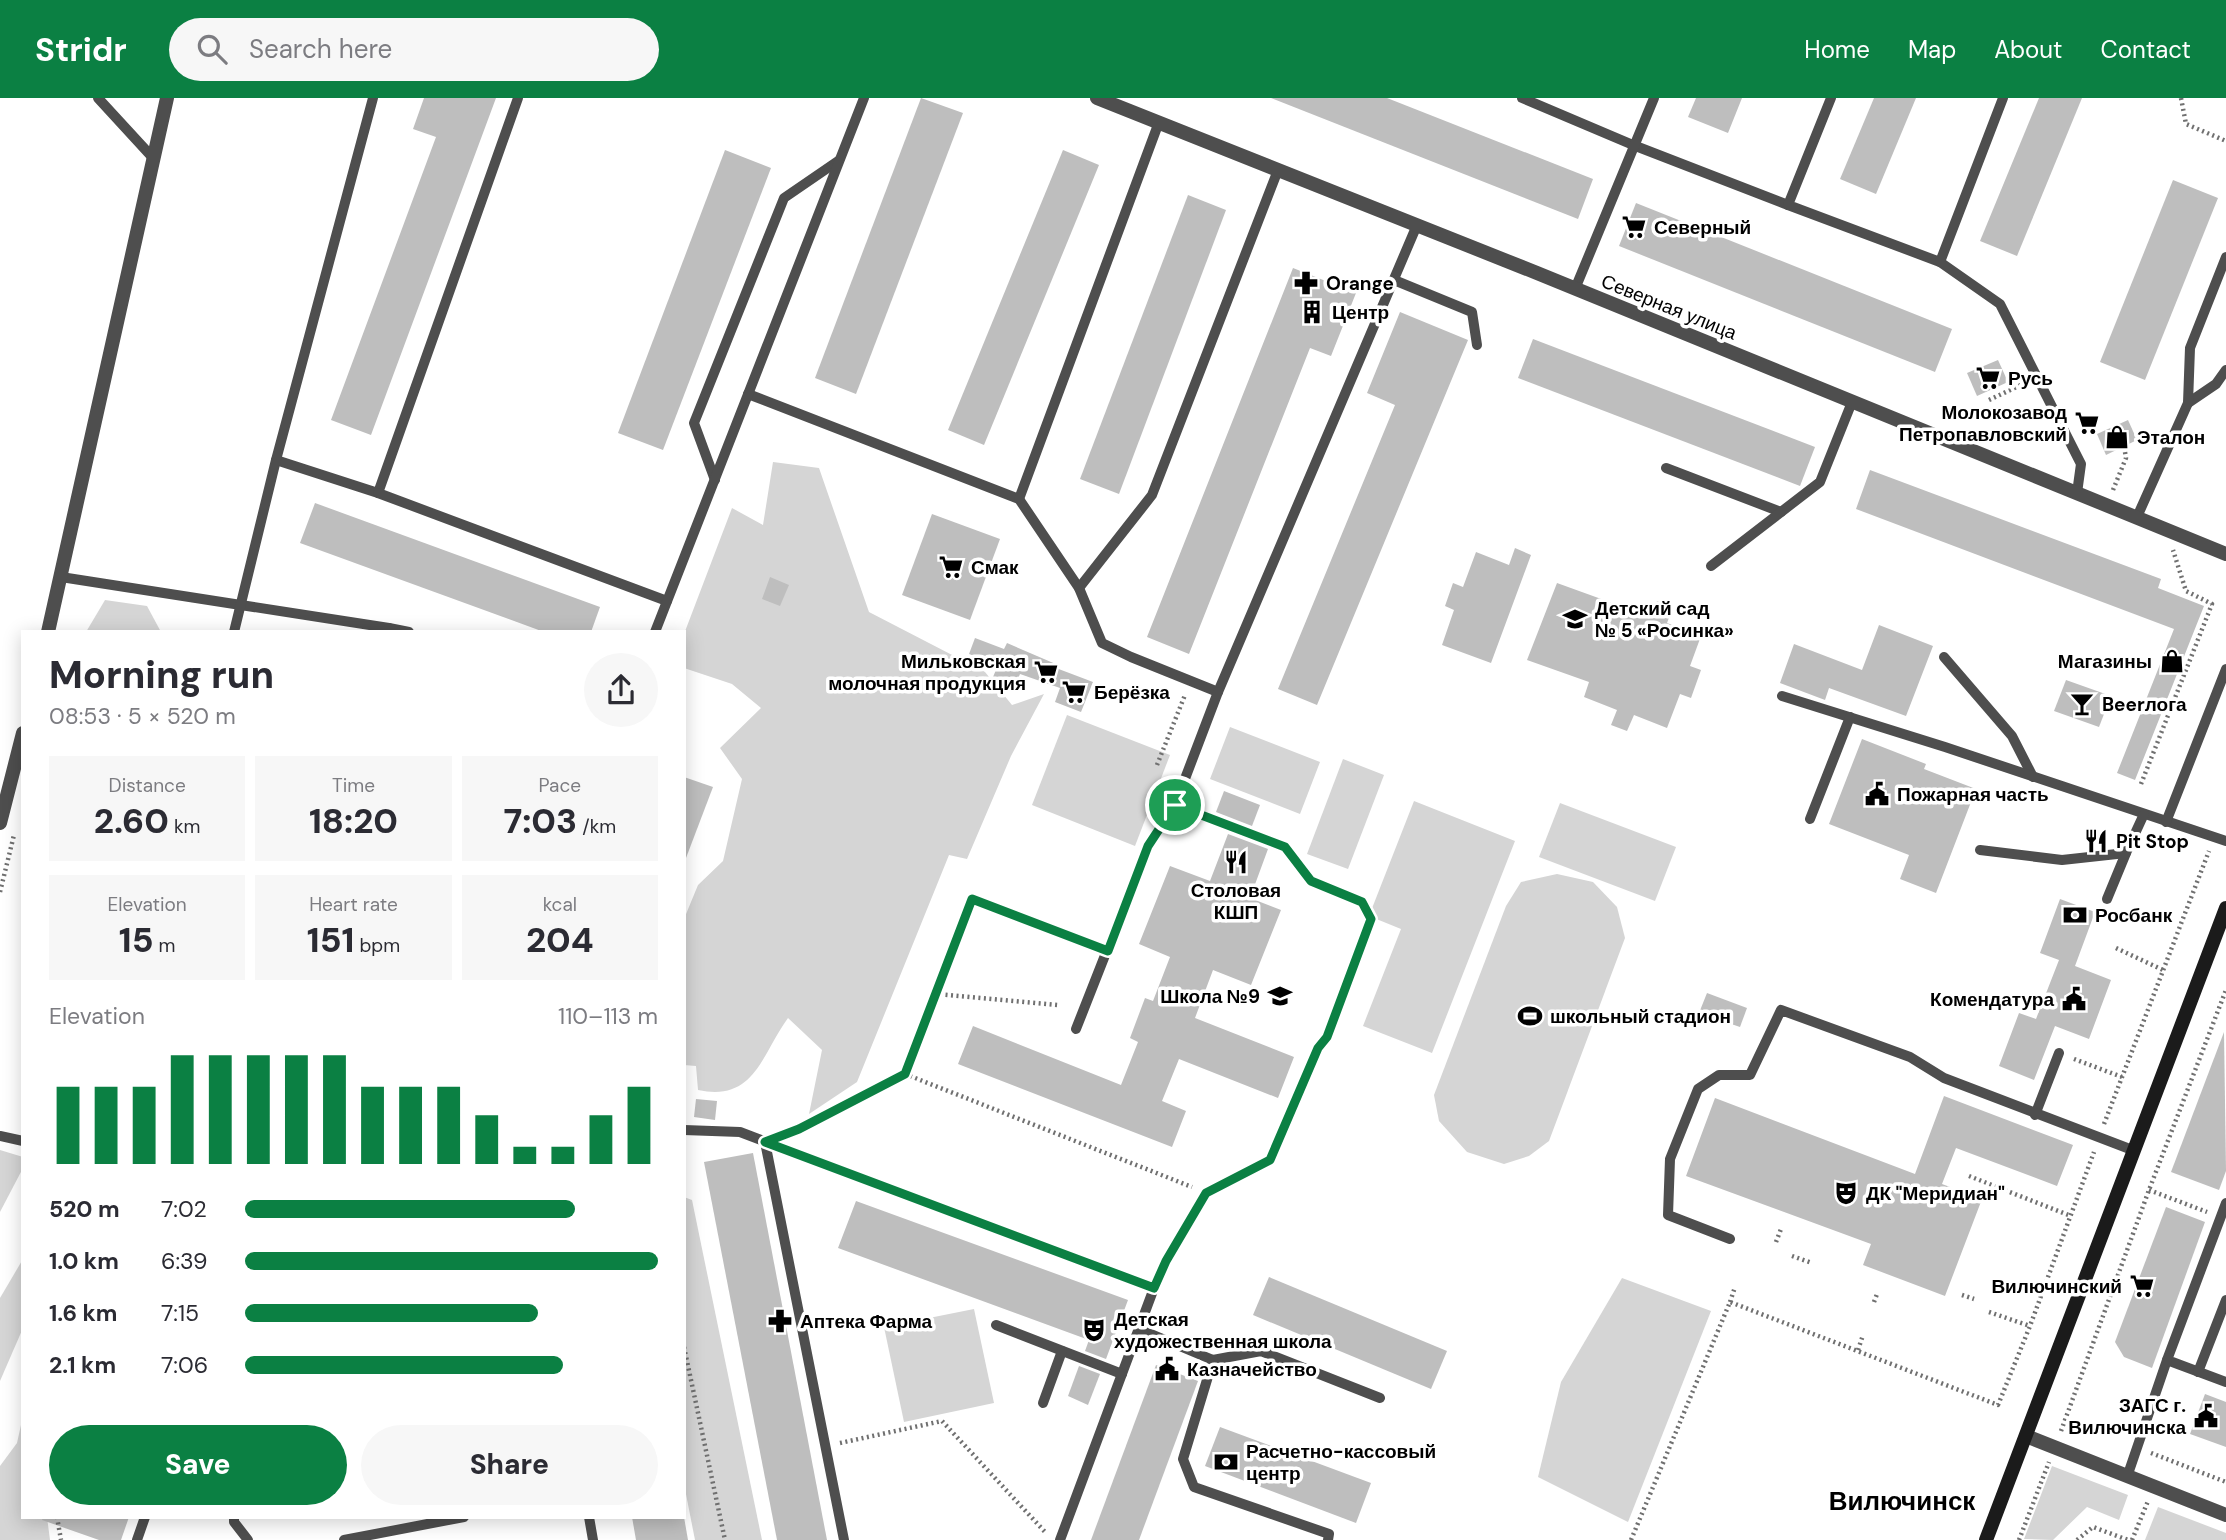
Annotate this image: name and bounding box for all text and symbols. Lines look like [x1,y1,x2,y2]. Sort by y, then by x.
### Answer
search box [169,18,659,81]
text: Stridr [35,28,127,71]
icon: search [193,30,231,68]
text: Search here [249,32,392,66]
text: Home [1804,34,1870,65]
text: Map [1908,34,1956,65]
text: About [1994,34,2063,65]
text: Contact [2101,34,2191,65]
supermarket icon: Северный [1620,213,1648,241]
place label: Северный [1654,215,1751,240]
street label: Северная улица [1598,268,1741,346]
pharmacy icon: Orange [1292,269,1320,297]
place label: Orange [1326,271,1394,296]
building icon: Центр [1298,298,1326,326]
place label: Центр [1332,300,1389,325]
supermarket icon: Русь [1974,364,2002,392]
place label: Русь [2008,366,2053,391]
place label: Молокозавод Петропавловский [1899,400,2067,447]
supermarket icon: Молокозавод Петропавловский [2073,409,2101,437]
shop icon: Эталон [2103,423,2131,451]
place label: Эталон [2137,425,2205,450]
supermarket icon: Смак [937,553,965,581]
place label: Смак [971,555,1019,580]
place label: Детский сад № 5 «Росинка» [1595,596,1734,643]
school or university icon: Детский сад № 5 «Росинка» [1561,605,1589,633]
shop icon: Магазины [2158,647,2186,675]
place label: Мильковская молочная продукция [828,649,1026,696]
place label: Магазины [2058,649,2152,674]
text: Morning run [49,650,274,700]
button: share [584,653,658,727]
supermarket icon: Мильковская молочная продукция [1032,658,1060,686]
supermarket icon: Берёзка [1060,678,1088,706]
place label: Берёзка [1094,680,1170,705]
bar icon: Beerлога [2068,690,2096,718]
place label: Beerлога [2102,692,2187,717]
text: 08:53 · 5 × 520 m [49,701,236,731]
text: Distance [109,773,186,798]
text: Time [332,773,375,798]
text: Pace [539,773,581,798]
pin [1145,775,1205,835]
public building icon: Пожарная часть [1863,780,1891,808]
place label: Пожарная часть [1897,782,2049,807]
icon: arrive [1156,786,1194,824]
text: 2.60 [94,798,169,844]
text: 18:20 [309,798,398,844]
text: 7:03 [503,798,577,844]
text: km [169,814,201,839]
text: /km [577,814,616,839]
restaurant icon: Pit Stop [2082,827,2110,855]
place label: Pit Stop [2116,829,2189,854]
restaurant icon: Столовая КШП [1222,848,1250,876]
place label: Столовая КШП [1191,878,1281,925]
text: Elevation [108,892,187,917]
text: Heart rate [309,892,398,917]
text: kcal [543,892,577,917]
bank icon: Росбанк [2061,901,2089,929]
place label: Росбанк [2095,903,2173,928]
text: 15 [119,917,154,963]
text: 151 [307,917,354,963]
text: 204 [526,917,594,963]
text: m [154,933,176,958]
text: bpm [354,933,400,958]
school or university icon: Школа №9 [1266,982,1294,1010]
place label: Школа №9 [1160,984,1260,1009]
public building icon: Комендатура [2060,985,2088,1013]
place label: Комендатура [1930,987,2054,1012]
text: Elevation [49,1001,145,1031]
text: 110–113 m [558,1001,658,1031]
sports icon: школьный стадион [1516,1002,1544,1030]
place label: школьный стадион [1550,1004,1731,1029]
theatre icon: ДК "Меридиан" [1832,1179,1860,1207]
place label: ДК "Меридиан" [1866,1181,2005,1206]
text: 520 m [49,1194,120,1224]
text: 7:02 [161,1194,207,1224]
text: 1.0 km [49,1246,119,1276]
text: 6:39 [161,1246,207,1276]
supermarket icon: Вилючинский [2128,1272,2156,1300]
place label: Вилючинский [1991,1274,2122,1299]
text: 1.6 km [49,1298,117,1328]
text: 7:15 [161,1298,199,1328]
pharmacy icon: Аптека Фарма [766,1307,794,1335]
place label: Детская художественная школа [1114,1307,1332,1354]
place label: Аптека Фарма [800,1309,933,1334]
theatre icon: Детская художественная школа [1080,1316,1108,1344]
text: 2.1 km [49,1350,116,1380]
text: 7:06 [161,1350,208,1380]
public building icon: Казначейство [1153,1355,1181,1383]
place label: Казначейство [1187,1357,1317,1382]
place label: ЗАГС г. Вилючинска [2068,1393,2186,1440]
public building icon: ЗАГС г. Вилючинска [2192,1402,2220,1430]
button: Save [49,1425,347,1505]
button: Share [361,1425,658,1505]
place label: Расчетно-кассовый центр [1246,1439,1436,1486]
bank icon: Расчетно-кассовый центр [1212,1448,1240,1476]
district label: Вилючинск [1829,1484,1976,1518]

